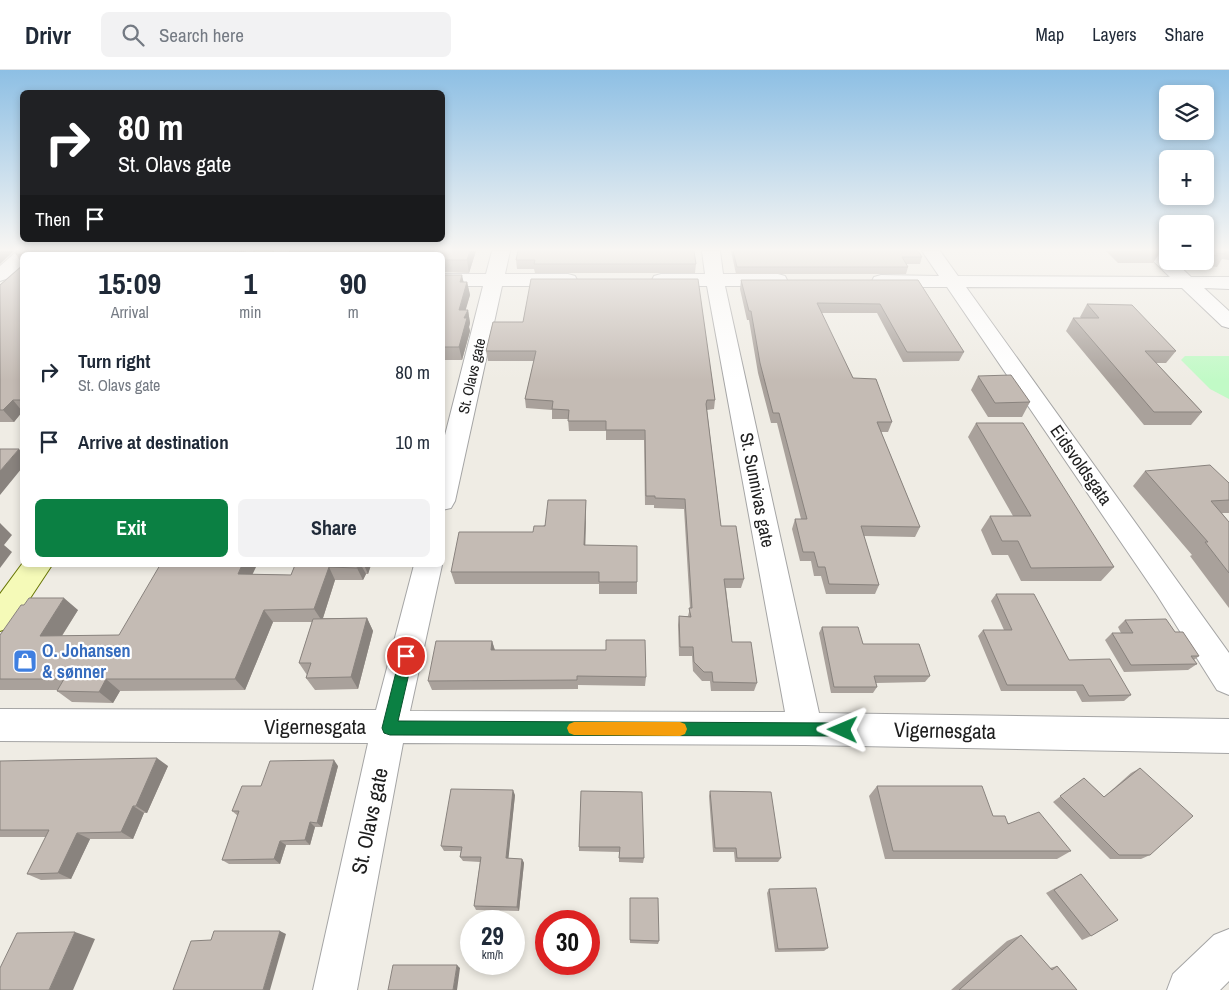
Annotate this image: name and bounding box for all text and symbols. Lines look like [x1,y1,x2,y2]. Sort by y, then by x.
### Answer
search box [101,12,451,57]
text: Drivr [25,19,71,51]
icon: search [119,21,147,49]
text: Search here [159,22,244,48]
text: Map [1036,22,1064,47]
text: Layers [1092,22,1137,47]
text: Share [1165,22,1204,47]
map controls [1159,85,1214,270]
button: layers [1159,85,1214,140]
text: 80 m [118,104,183,151]
icon: right [35,110,100,175]
text: St. Olavs gate [118,149,231,179]
button: + [1159,150,1214,205]
icon: arrive [81,205,109,233]
text: Then [35,206,71,232]
button: − [1159,215,1214,270]
text: 15:09 [98,263,161,303]
text: 1 [243,263,257,303]
text: 90 [339,263,367,303]
text: Arrival [111,301,149,323]
text: min [239,301,261,323]
text: m [348,301,359,323]
street label: St. Olavs gate [453,336,490,416]
text: Turn right [78,348,150,374]
icon: right [35,358,63,386]
text: 80 m [395,359,430,385]
text: St. Olavs gate [78,374,160,396]
street label: Eidsvoldsgata [1045,420,1118,510]
icon: arrive [35,428,63,456]
text: Arrive at destination [78,429,229,455]
text: 10 m [395,429,430,455]
street label: St. Sunnivas gate [734,430,781,549]
button: Exit [35,499,228,557]
button: Share [238,499,430,557]
pin [385,635,427,677]
place label: O. Johansen & sønner [42,638,131,684]
icon: arrive [392,642,420,670]
shop icon: O. Johansen & sønner [12,648,38,674]
position arrow [816,703,868,755]
street label: Vigernesgata [264,712,366,741]
street label: Vigernesgata [894,715,997,746]
street label: St. Olavs gate [344,765,395,877]
speed limit sign: 30 [535,910,600,975]
text: 29 [481,919,504,953]
text: km/h [482,947,503,963]

